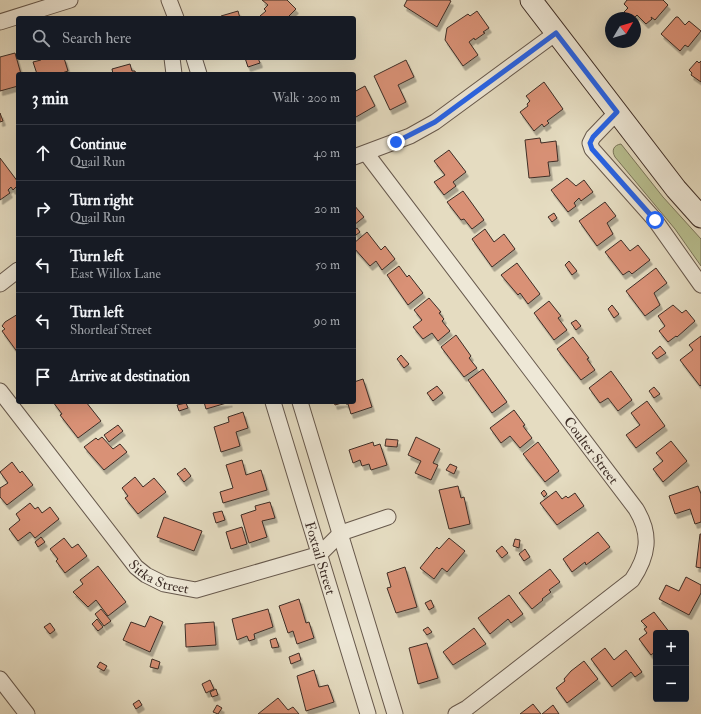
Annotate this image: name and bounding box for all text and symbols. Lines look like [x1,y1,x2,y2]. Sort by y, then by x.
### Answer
north arrow [605,12,641,48]
search box [16,16,356,60]
icon: search [30,27,52,49]
text: Search here [62,29,131,48]
text: 3 min [32,88,69,109]
text: Walk · 200 m [272,90,340,106]
route end [387,133,405,151]
text: Continue [70,135,126,154]
icon: ahead [32,142,54,164]
text: 40 m [314,145,340,161]
text: Quail Run [70,154,125,170]
text: Turn right [70,191,133,210]
icon: right [32,198,54,220]
text: 20 m [314,201,340,217]
text: Quail Run [70,210,125,226]
route start [646,211,664,229]
text: Turn left [70,247,124,266]
icon: left [32,254,54,276]
text: 50 m [315,257,340,273]
text: East Willox Lane [70,266,161,282]
text: Turn left [70,303,124,322]
icon: left [32,310,54,332]
text: 90 m [314,313,340,329]
text: Shortleaf Street [70,322,152,338]
icon: arrive [32,366,54,388]
text: Arrive at destination [70,367,190,386]
street label: Coulter Street [560,413,623,488]
street label: Foxtail Street [301,519,340,597]
street label: Sitka Street [125,556,191,597]
map controls [653,630,689,702]
button: + [653,630,689,666]
button: − [653,666,689,702]

